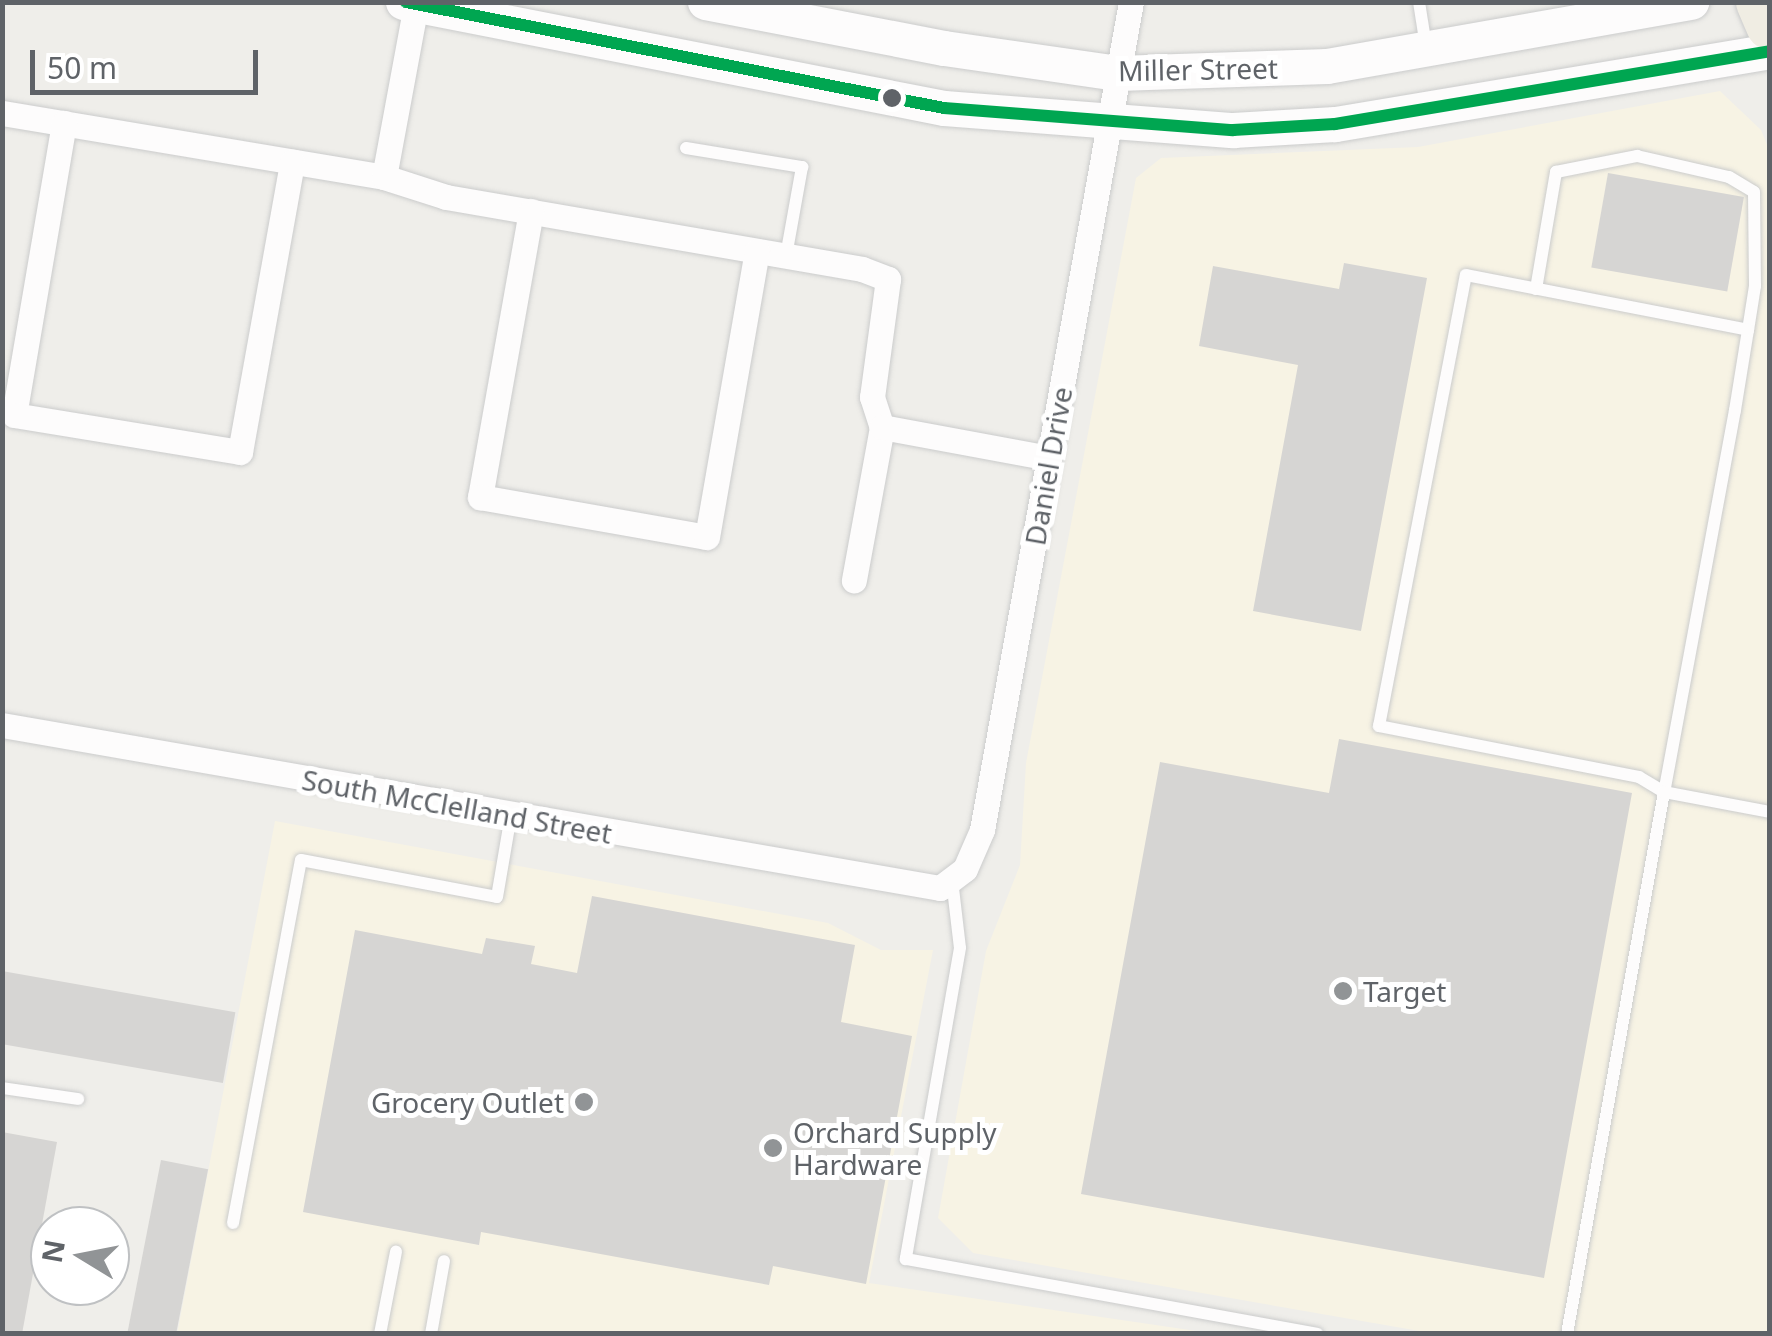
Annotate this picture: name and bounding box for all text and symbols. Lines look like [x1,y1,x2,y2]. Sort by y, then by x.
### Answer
scale bar [35,30,262,92]
text: 50 m [47,47,117,88]
street label: Miller Street [1118,51,1278,87]
unlabelled marker [882,88,902,108]
street label: Daniel Drive [1018,384,1078,548]
street label: South McClelland Street [299,762,615,850]
place label: Target [1363,974,1446,1008]
marker: Target [1332,980,1354,1002]
place label: Grocery Outlet [371,1085,564,1119]
marker: Grocery Outlet [573,1091,595,1113]
place label: Orchard Supply Hardware [793,1115,996,1181]
marker: Orchard Supply Hardware [762,1137,784,1159]
north arrow [30,1206,130,1306]
text: N [32,1237,73,1266]

